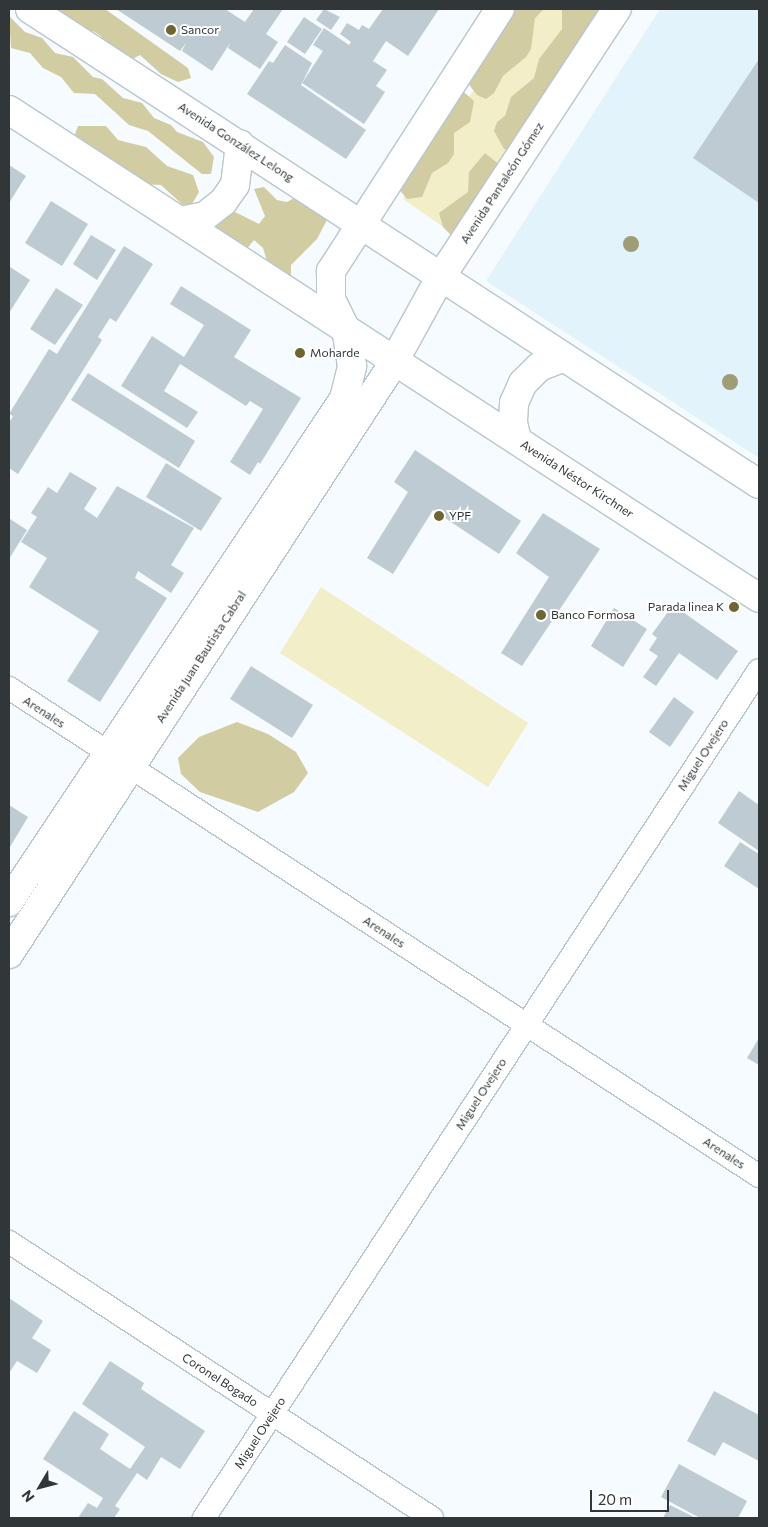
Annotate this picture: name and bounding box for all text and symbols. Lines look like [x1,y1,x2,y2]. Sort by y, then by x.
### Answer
place label: Sancor [181,23,219,37]
marker: Sancor [165,24,177,36]
street label: Avenida González Lelong [175,99,297,185]
street label: Avenida Pantaleón Gómez [457,120,547,246]
place label: Moharde [310,346,360,360]
marker: Moharde [294,347,306,359]
street label: Avenida Néstor Kirchner [518,437,636,521]
place label: YPF [449,509,471,523]
marker: YPF [433,510,445,522]
street label: Avenida Juan Bautista Cabral [153,588,249,726]
place label: Parada linea K [648,600,724,614]
marker: Parada linea K [728,601,740,613]
place label: Banco Formosa [551,608,635,622]
marker: Banco Formosa [535,609,547,621]
street label: Arenales [20,693,68,731]
street label: Miguel Ovejero [674,716,732,794]
street label: Arenales [360,913,408,951]
street label: Miguel Ovejero [452,1055,510,1133]
street label: Arenales [700,1134,748,1172]
street label: Coronel Bogado [179,1350,261,1410]
street label: Miguel Ovejero [231,1394,289,1472]
north arrow [15,1462,65,1512]
scale bar [593,1480,672,1512]
text: N [18,1487,38,1506]
text: 20 m [598,1490,632,1508]

